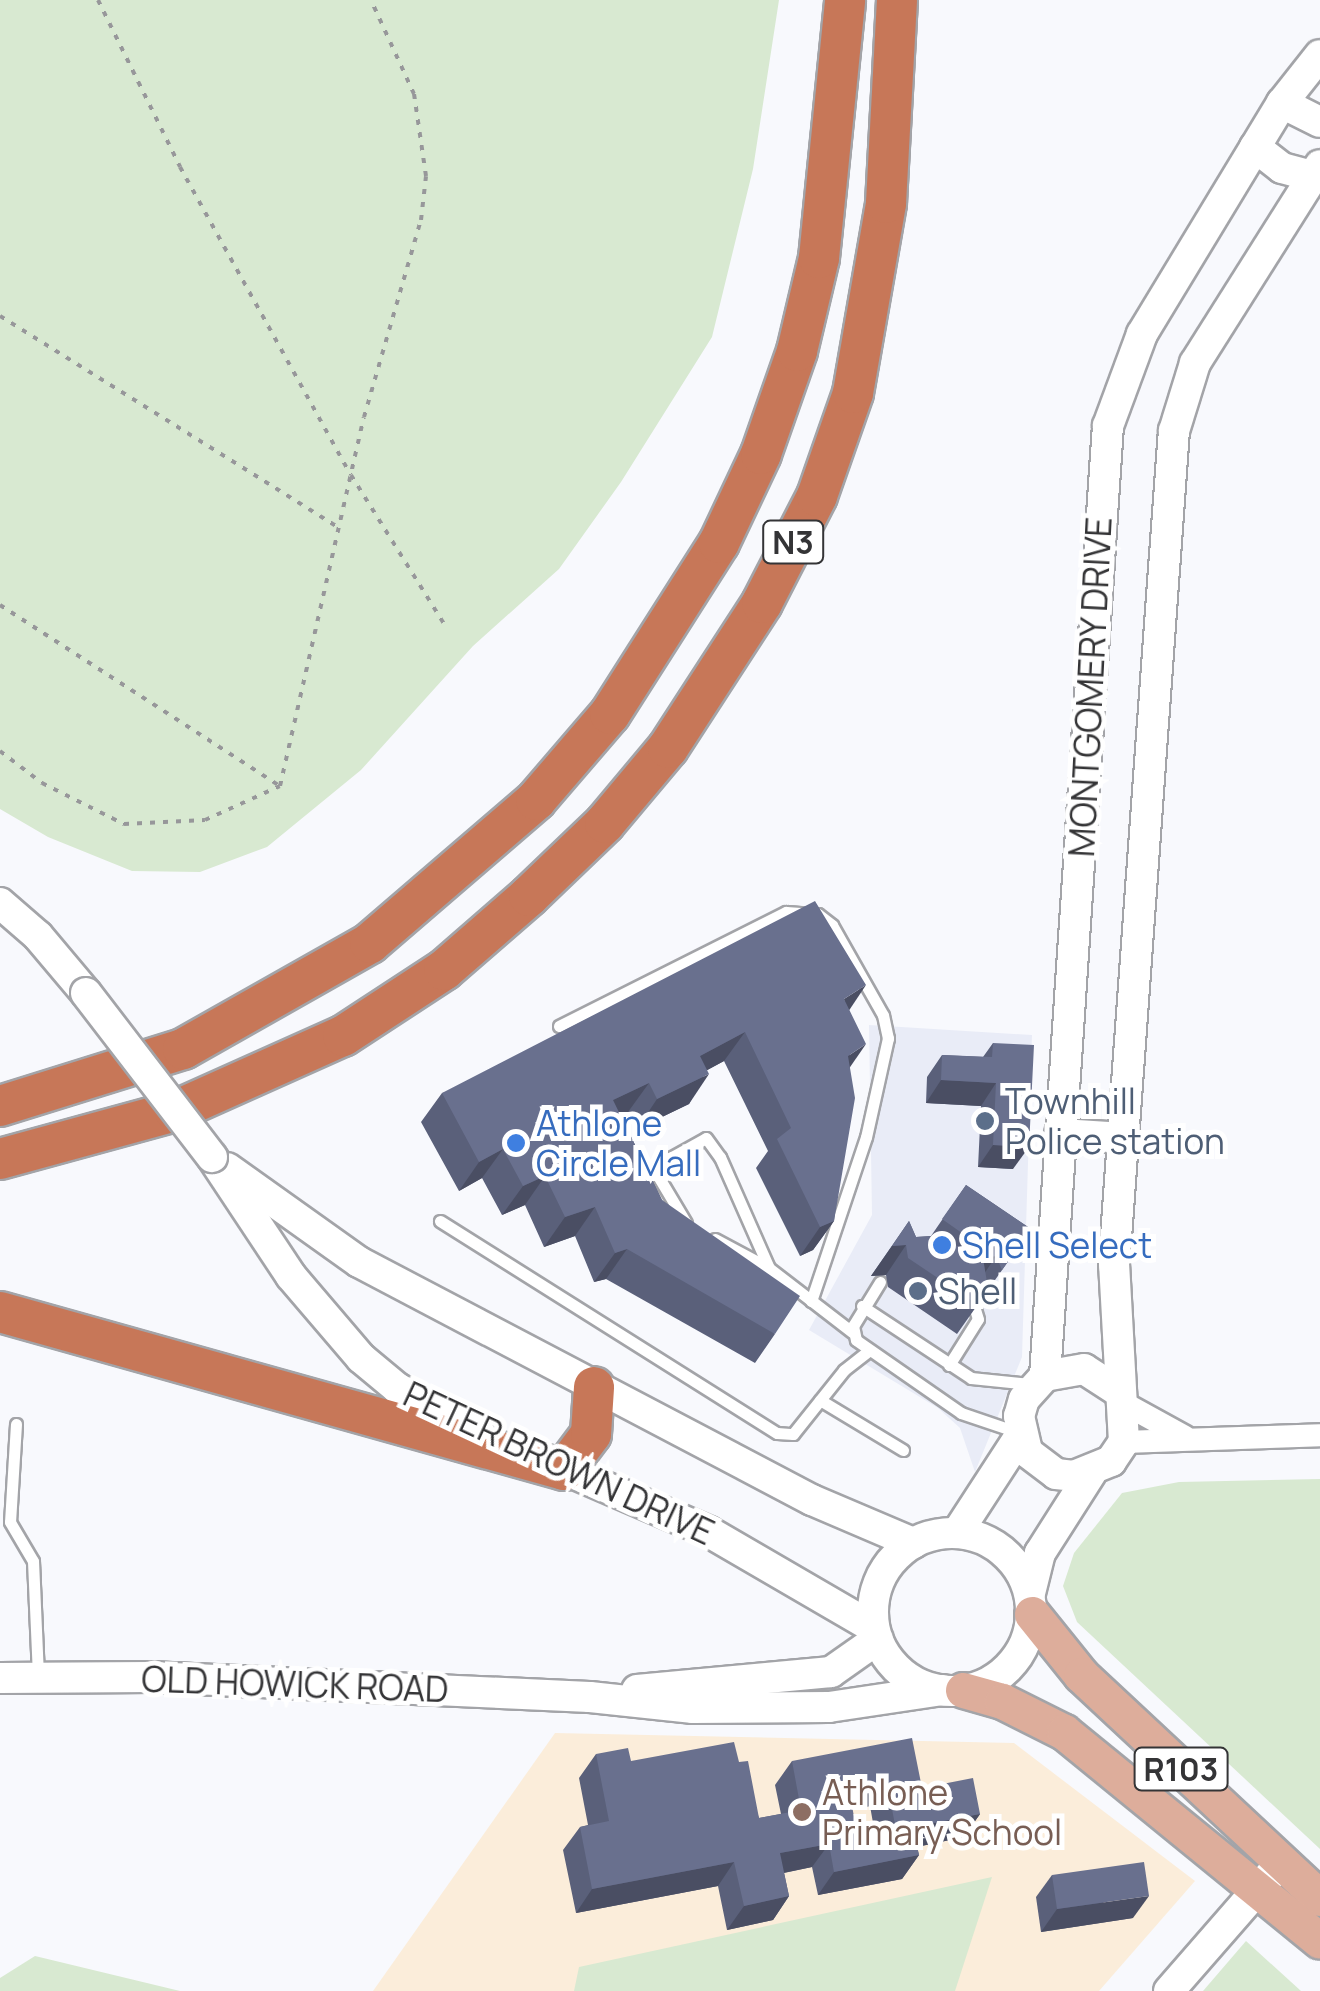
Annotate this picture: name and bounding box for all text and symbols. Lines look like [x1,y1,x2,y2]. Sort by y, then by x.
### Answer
road number: N3 [760,515,826,569]
street label: MONTGOMERY DRIVE [1060,515,1120,859]
place label: Townhill Police station [1005,1080,1225,1162]
place label: Athlone Circle Mall [536,1102,701,1184]
marker: Townhill Police station [974,1110,996,1132]
marker: Athlone Circle Mall [505,1132,527,1154]
place label: Shell Select [962,1224,1152,1266]
marker: Shell Select [931,1234,953,1256]
place label: Shell [938,1270,1017,1312]
marker: Shell [907,1280,929,1302]
street label: PETER BROWN DRIVE [397,1373,721,1553]
street label: OLD HOWICK ROAD [140,1658,450,1710]
road number: R103 [1134,1742,1228,1796]
place label: Athlone Primary School [822,1771,1062,1853]
marker: Athlone Primary School [791,1801,813,1823]

